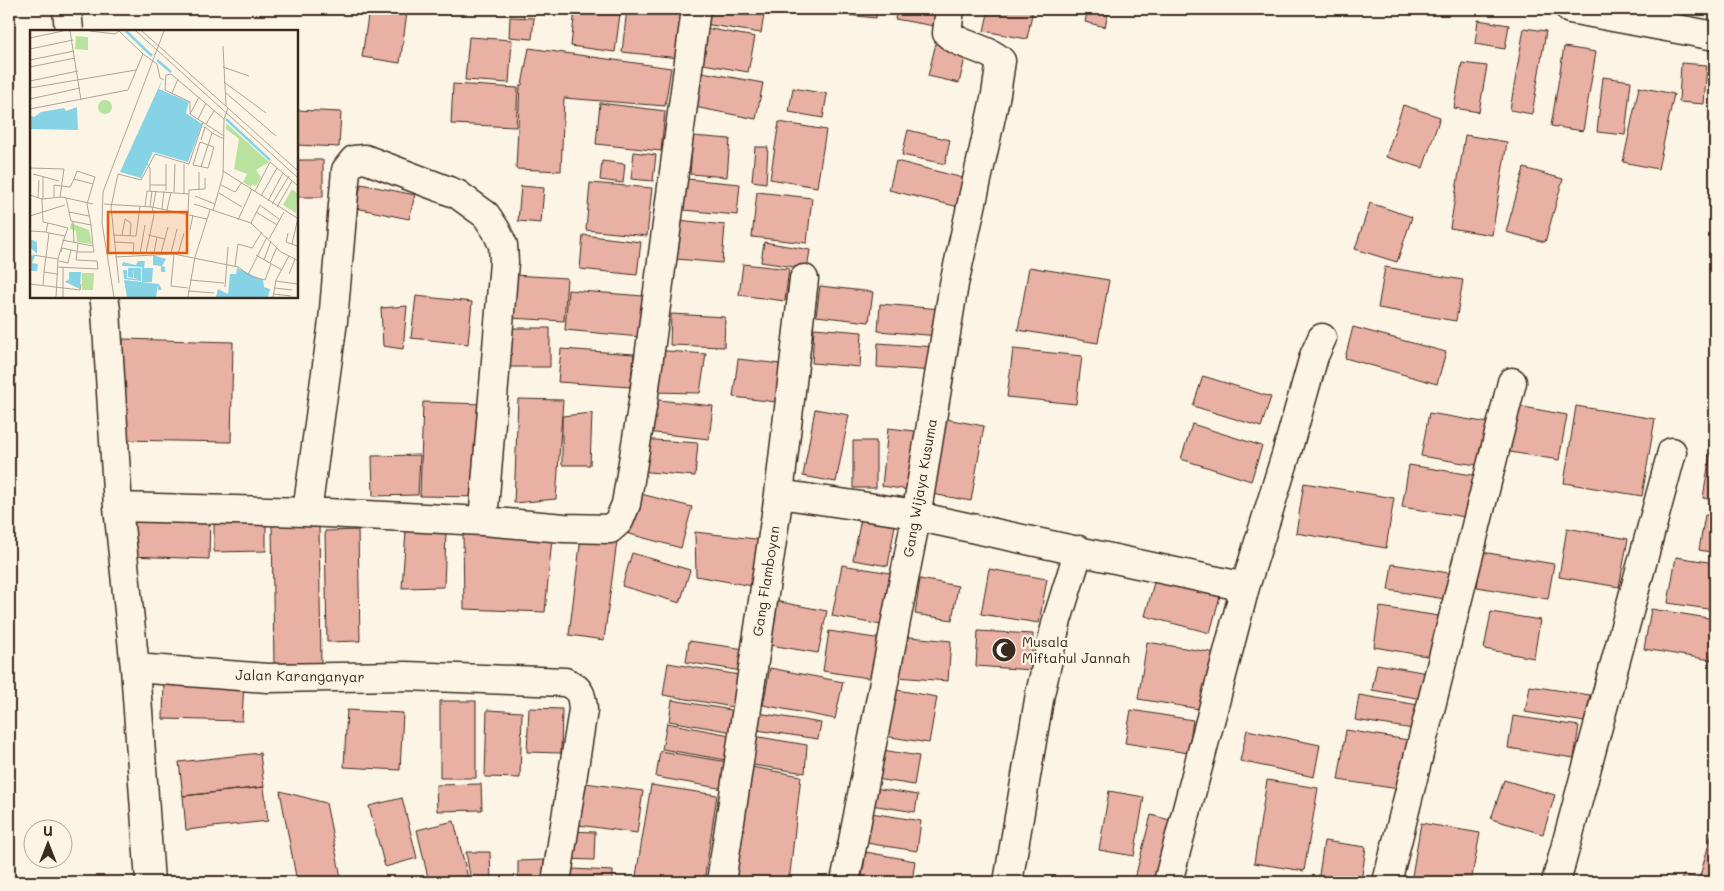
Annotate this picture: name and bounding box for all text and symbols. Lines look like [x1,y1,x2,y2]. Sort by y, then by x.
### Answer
inset map [30,30,298,298]
street label: Gang Wijaya Kusuma [898,417,941,559]
street label: Gang Flamboyan [747,524,784,638]
place label: Musala Miftahul Jannah [1022,632,1130,667]
mosque icon: Musala Miftahul Jannah [991,637,1017,663]
street label: Jalan Karanganyar [235,665,365,686]
north arrow [22,818,72,868]
text: U [43,821,53,840]

